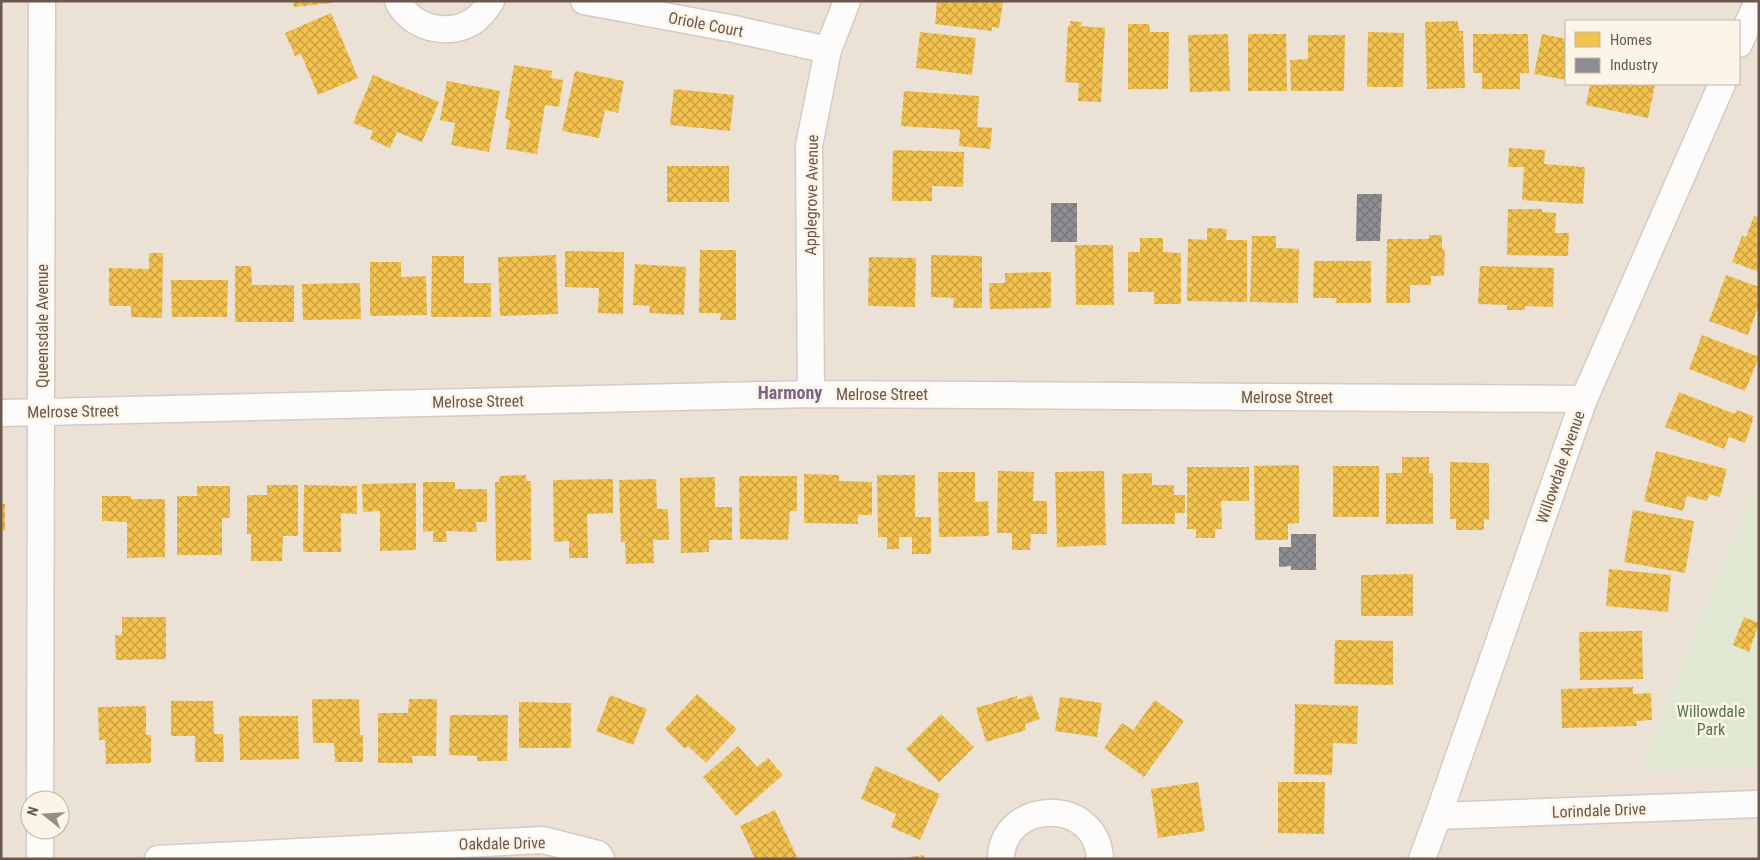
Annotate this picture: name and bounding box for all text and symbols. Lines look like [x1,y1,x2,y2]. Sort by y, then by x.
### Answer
street label: Oriole Court [667,8,745,41]
legend [1565,20,1740,85]
text: Homes [1610,31,1652,49]
text: Industry [1610,56,1658,74]
street label: Applegrove Avenue [801,135,822,256]
street label: Queensdale Avenue [33,264,52,388]
district label: Harmony [758,382,822,403]
street label: Melrose Street [836,385,928,404]
street label: Melrose Street [1241,388,1333,407]
street label: Melrose Street [432,391,524,412]
street label: Melrose Street [27,401,119,422]
street label: Willowdale Avenue [1532,408,1589,526]
park label: Willowdale Park [1677,702,1745,739]
north arrow [20,790,70,840]
street label: Lorindale Drive [1552,799,1646,822]
text: N [24,805,41,818]
street label: Oakdale Drive [458,833,546,854]

